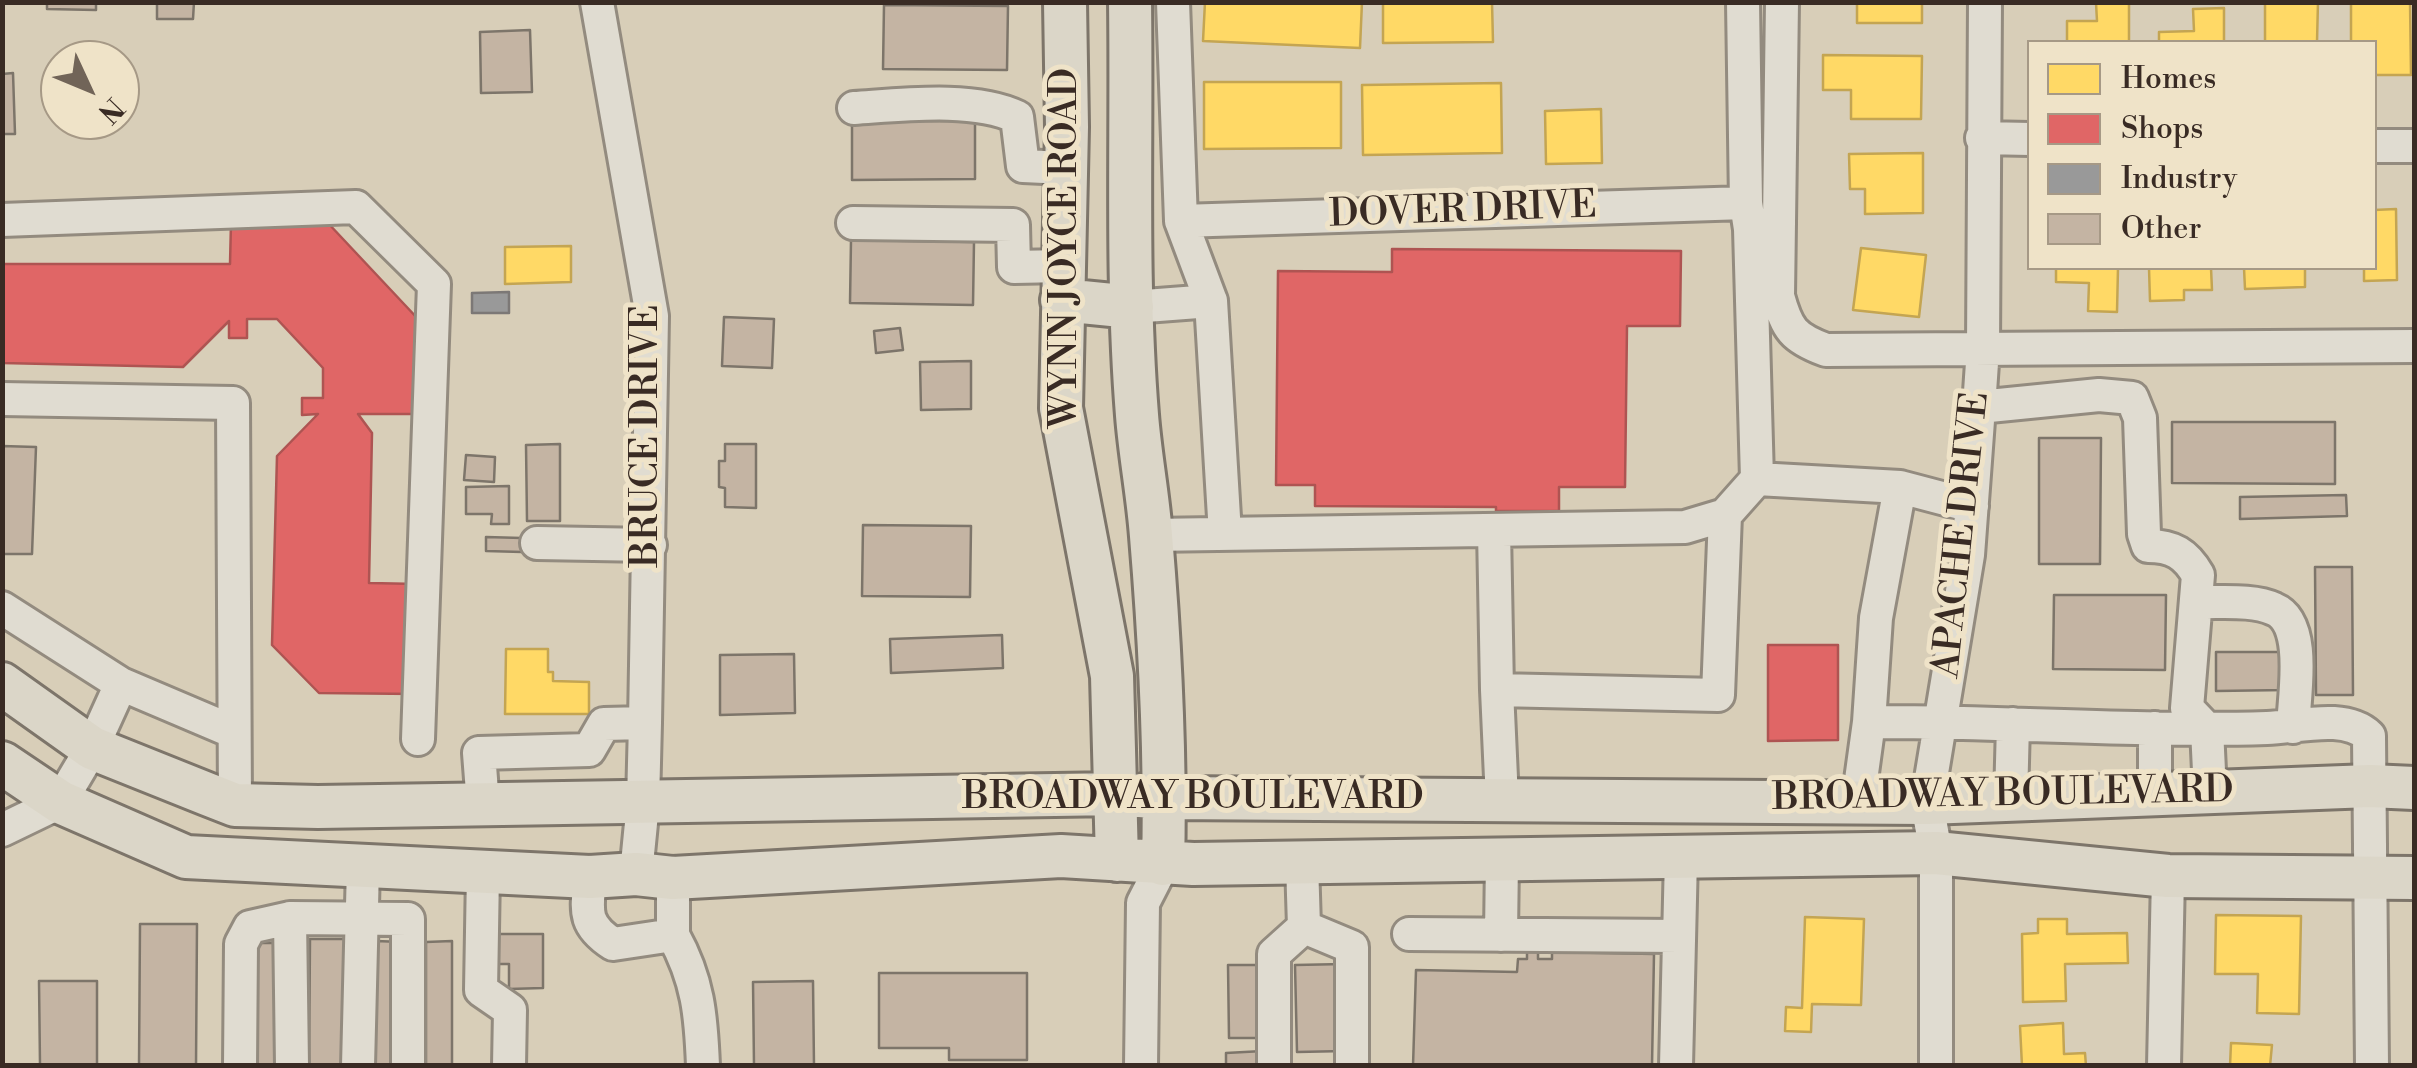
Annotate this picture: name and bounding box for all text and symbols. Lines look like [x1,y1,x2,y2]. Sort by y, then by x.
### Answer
north arrow [40,40,140,140]
legend [2027,40,2377,270]
text: Homes [2121,60,2216,98]
street label: WYNN JOYCE ROAD [1044,68,1090,428]
text: N [90,90,131,130]
text: Shops [2121,110,2203,148]
text: Industry [2121,160,2237,198]
street label: DOVER DRIVE [1328,185,1598,239]
text: Other [2121,210,2201,248]
street label: BRUCE DRIVE [625,304,671,568]
street label: APACHE DRIVE [1925,390,2001,680]
street label: BROADWAY BOULEVARD [1772,769,2234,823]
street label: BROADWAY BOULEVARD [962,776,1424,822]

